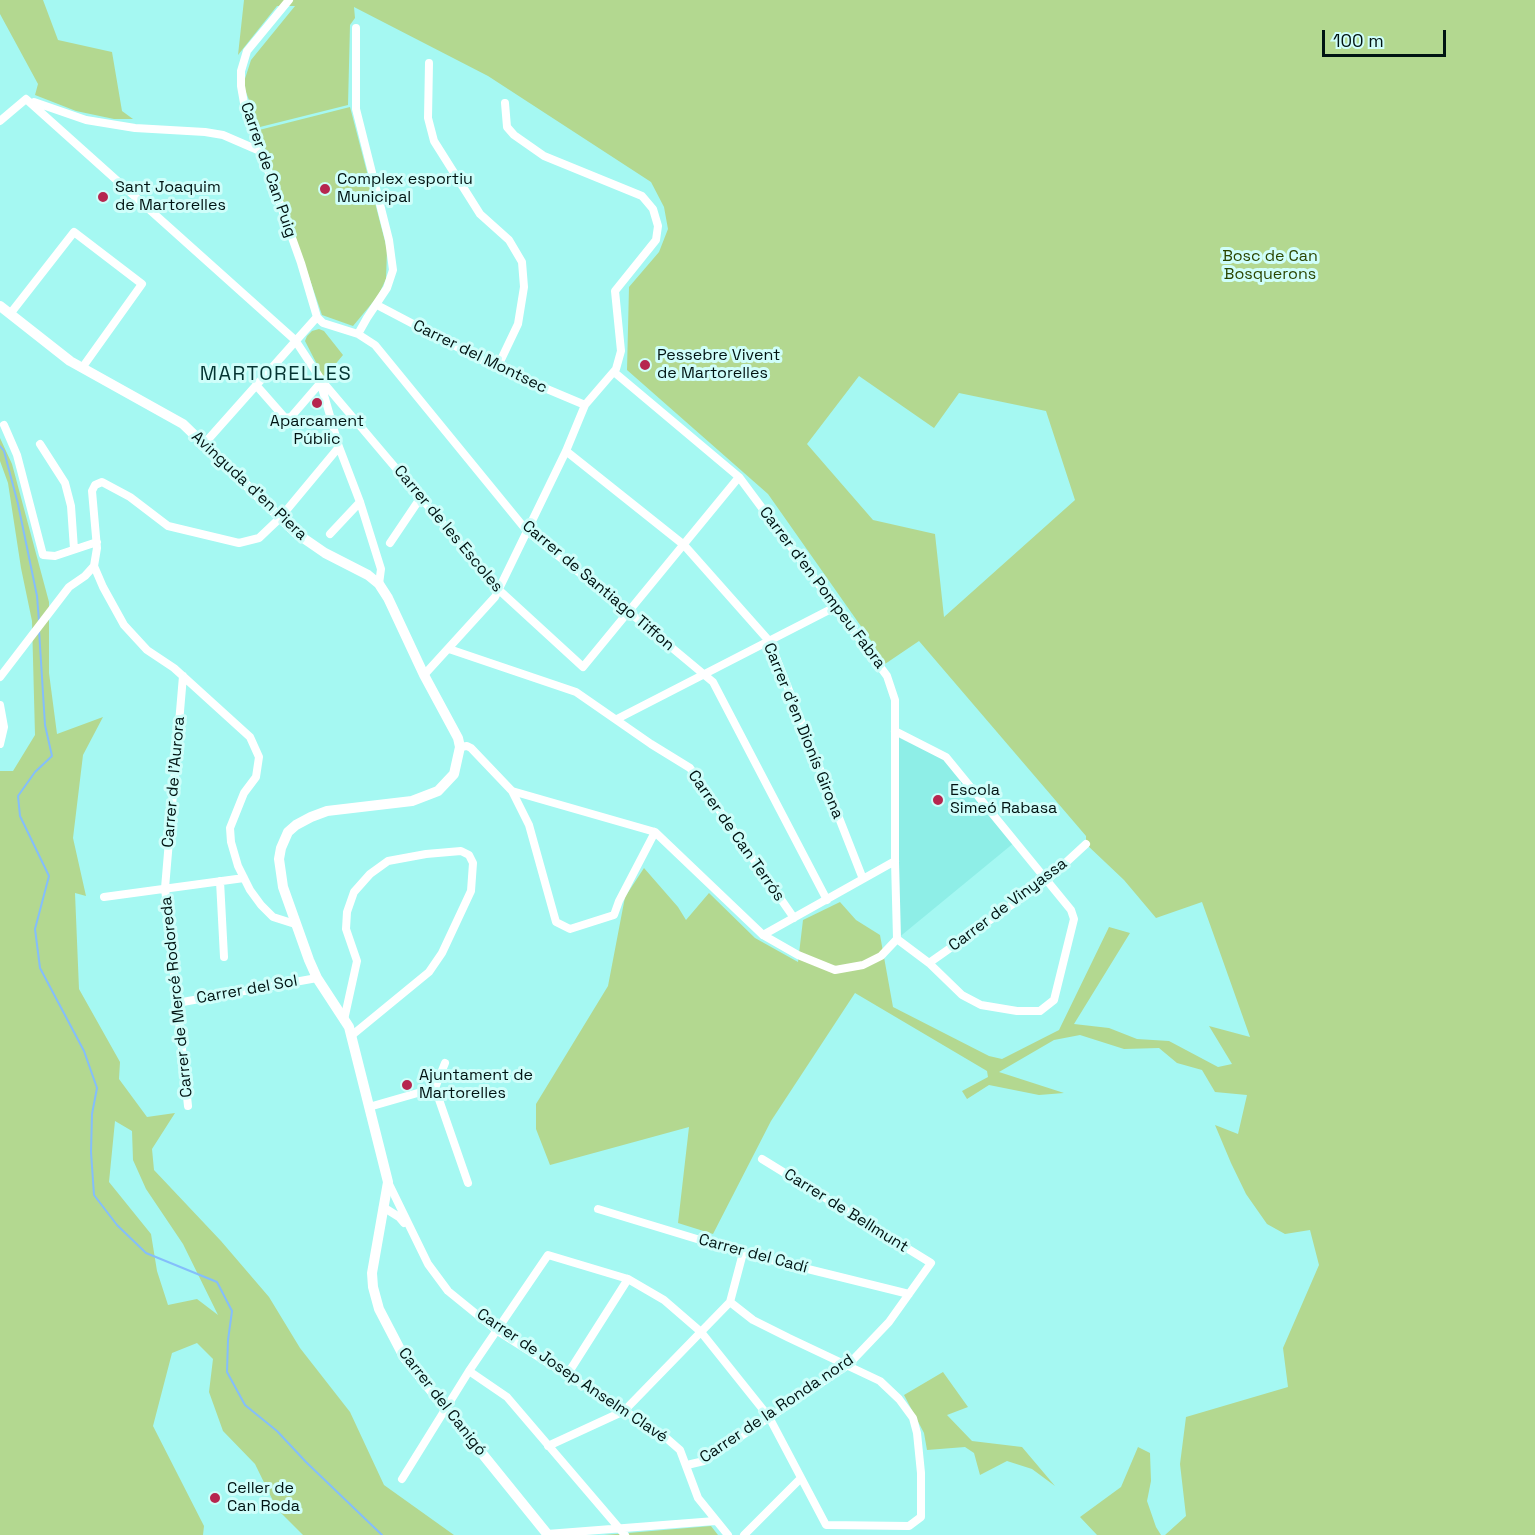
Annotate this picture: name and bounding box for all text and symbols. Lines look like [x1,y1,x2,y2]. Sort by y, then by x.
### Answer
scale bar [1325,18,1450,56]
text: 100 m [1333,29,1384,52]
street label: Carrer de Can Puig [236,100,300,240]
place label: Complex esportiu Municipal [337,170,473,208]
place label: Sant Joaquim de Martorelles [115,178,226,216]
marker: Complex esportiu Municipal [318,182,332,196]
marker: Sant Joaquim de Martorelles [96,190,110,204]
park label: Bosc de Can Bosquerons [1222,247,1318,285]
street label: Carrer del Montsec [410,316,550,398]
place label: Pessebre Vivent de Martorelles [657,346,780,384]
marker: Pessebre Vivent de Martorelles [638,358,652,372]
district label: MARTORELLES [200,363,352,387]
marker: Aparcament Públic [310,396,324,410]
place label: Aparcament Públic [270,412,364,450]
street label: Avinguda d'en Piera [187,427,311,545]
street label: Carrer de les Escoles [389,462,507,596]
street label: Carrer d'en Pompeu Fabra [755,503,889,673]
street label: Carrer de Santiago Tiffon [518,517,678,655]
street label: Carrer d'en Dionís Girona [759,640,847,822]
street label: Carrer de l'Aurora [159,716,189,848]
street label: Carrer de Can Terrós [684,767,788,905]
place label: Escola Simeó Rabasa [950,781,1057,819]
marker: Escola Simeó Rabasa [931,793,945,807]
street label: Carrer de Vinyassa [945,854,1071,956]
street label: Carrer de Mercé Rodoreda [157,896,197,1098]
street label: Carrer del Sol [195,972,299,1008]
place label: Ajuntament de Martorelles [419,1066,533,1104]
marker: Ajuntament de Martorelles [400,1078,414,1092]
street label: Carrer de Bellmunt [780,1165,912,1257]
street label: Carrer del Cadí [696,1230,810,1278]
street label: Carrer de Josep Anselm Clavé [473,1305,671,1447]
street label: Carrer del Canigó [394,1344,490,1460]
street label: Carrer de la Ronda nord [697,1350,857,1468]
place label: Celler de Can Roda [227,1479,300,1517]
marker: Celler de Can Roda [208,1491,222,1505]

